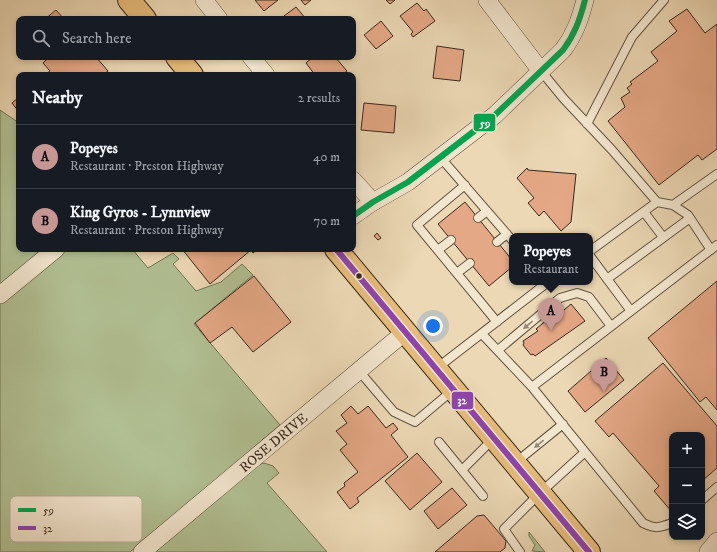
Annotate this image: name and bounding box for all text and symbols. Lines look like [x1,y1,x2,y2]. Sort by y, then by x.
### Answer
search box [16,16,356,60]
icon: search [30,27,52,49]
text: Search here [62,29,131,48]
text: Nearby [32,87,82,109]
text: 2 results [298,90,340,106]
line badge: 59 [473,113,496,132]
text: 59 [479,117,491,131]
text: Popeyes [70,139,118,158]
text: A [41,149,49,165]
text: 40 m [313,149,340,165]
text: Restaurant · Preston Highway [70,158,224,174]
text: King Gyros - Lynnview [70,203,210,222]
text: B [41,213,49,229]
text: 70 m [314,213,340,229]
text: Restaurant · Preston Highway [70,222,224,238]
popup [509,233,593,285]
text: Popeyes [523,242,571,261]
text: Restaurant [523,261,579,277]
unlabelled marker [354,271,364,281]
pin: A [538,298,564,331]
your location [423,316,443,336]
one-way arrow [523,320,533,329]
pin: B [591,359,617,392]
line badge: 32 [451,391,474,410]
text: 32 [457,394,467,408]
street label: ROSE DRIVE [236,409,312,477]
map controls [669,432,705,540]
button: + [669,432,705,468]
one-way arrow [533,439,544,448]
button: − [669,468,705,504]
legend [10,496,142,542]
text: 59 [43,504,54,518]
button: layers [669,504,705,540]
text: 32 [43,522,53,536]

